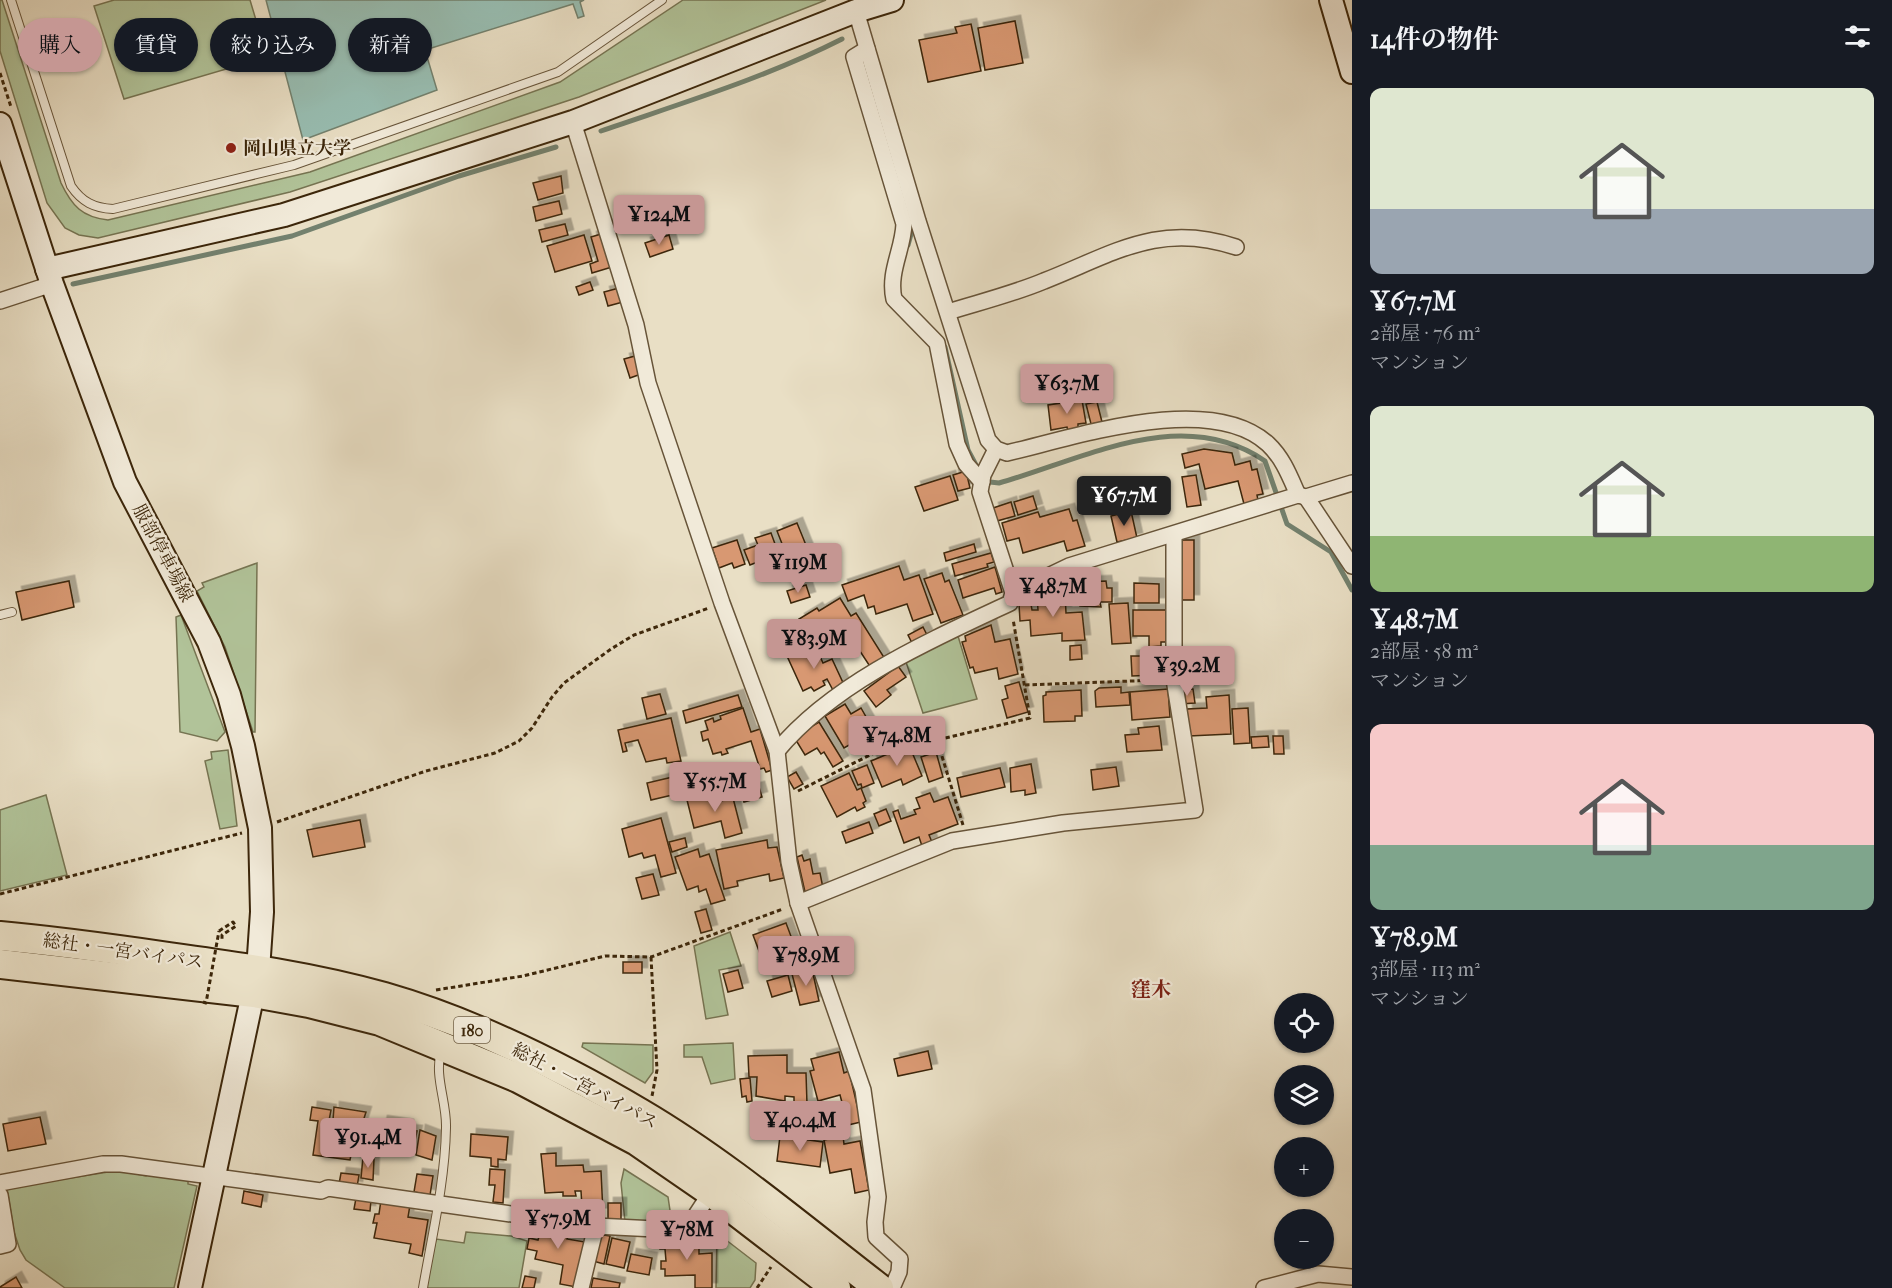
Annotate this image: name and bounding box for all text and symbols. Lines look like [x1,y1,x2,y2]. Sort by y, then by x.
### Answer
chip: 購入 [18,18,102,72]
chip: 賃貸 [114,18,198,72]
chip: 絞り込み [210,18,336,72]
chip: 新着 [348,18,432,72]
icon: filters [1841,20,1874,53]
text: 14件の物件 [1370,24,1499,55]
icon: home [1568,127,1676,235]
place label: 岡山県立大学 [243,138,351,159]
marker: 岡山県立大学 [224,141,238,155]
pin: ¥124M [617,195,701,246]
text: ¥124M [627,203,691,226]
text: ¥67.7M [1370,286,1456,317]
text: 2部屋 · 76 m² [1370,322,1480,345]
text: マンション [1370,351,1469,374]
pin: ¥63.7M [1018,364,1116,415]
text: ¥63.7M [1034,372,1100,395]
icon: home [1568,445,1676,553]
pin: ¥67.7M [1075,476,1173,527]
text: ¥67.7M [1091,484,1157,507]
street label: 服部停車場線 [128,501,197,606]
pin: ¥119M [756,543,840,594]
text: ¥119M [769,551,827,574]
pin: ¥48.7M [1004,567,1102,618]
text: ¥48.7M [1019,575,1087,598]
text: ¥48.7M [1370,604,1459,635]
pin: ¥83.9M [765,619,863,670]
text: ¥83.9M [781,627,847,650]
text: 2部屋 · 58 m² [1370,640,1478,663]
pin: ¥39.2M [1138,646,1236,697]
text: ¥39.2M [1154,654,1220,677]
text: マンション [1370,669,1469,692]
pin: ¥74.8M [848,716,946,767]
text: ¥74.8M [862,724,932,747]
pin: ¥55.7M [666,762,764,813]
icon: home [1568,763,1676,871]
text: ¥55.7M [683,770,747,793]
text: ¥78.9M [1370,922,1458,953]
street label: 総社・一宮バイパス [41,930,204,973]
pin: ¥78.9M [757,936,855,987]
text: ¥78.9M [772,944,840,967]
text: 3部屋 · 113 m² [1370,958,1480,981]
district label: 窪木 [1131,978,1171,1001]
text: マンション [1370,987,1469,1010]
map controls [1274,993,1334,1269]
button: locate [1274,993,1334,1053]
road number: 180 [454,1017,490,1043]
street label: 総社・一宮バイパス [508,1039,661,1134]
button: layers [1274,1065,1334,1125]
pin: ¥40.4M [751,1101,849,1152]
text: ¥40.4M [764,1109,836,1132]
pin: ¥91.4M [319,1118,417,1169]
text: ¥91.4M [334,1126,402,1149]
button: + [1274,1137,1334,1197]
pin: ¥57.9M [509,1199,607,1250]
text: ¥57.9M [525,1207,591,1230]
button: − [1274,1209,1334,1269]
pin: ¥78M [651,1210,723,1261]
text: ¥78M [660,1218,714,1241]

